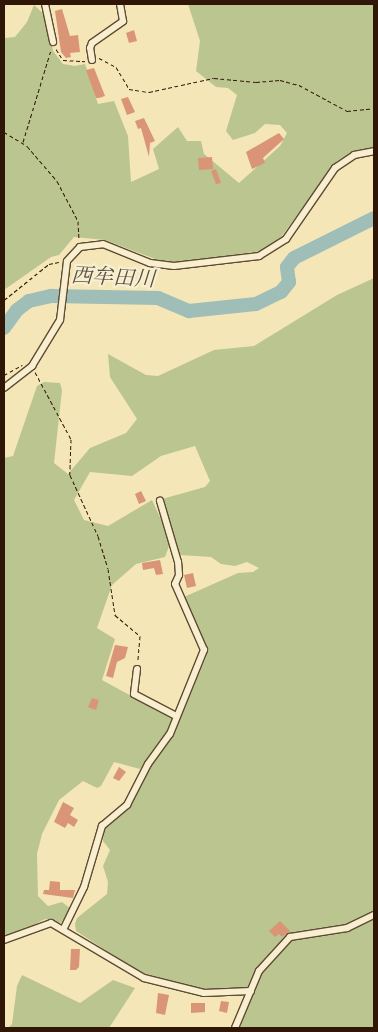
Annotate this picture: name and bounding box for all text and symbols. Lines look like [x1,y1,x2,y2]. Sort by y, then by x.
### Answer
water label: 西牟田川 [70,264,156,294]

